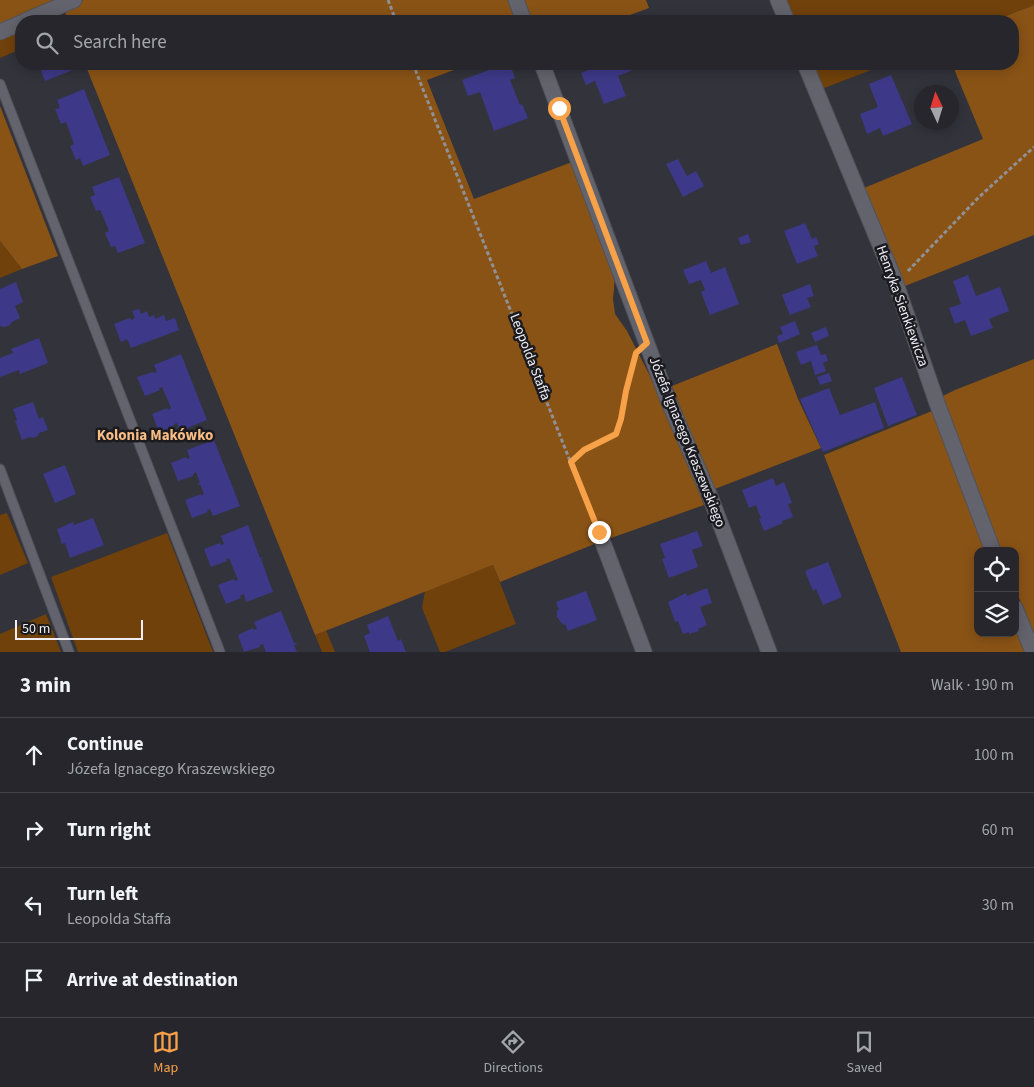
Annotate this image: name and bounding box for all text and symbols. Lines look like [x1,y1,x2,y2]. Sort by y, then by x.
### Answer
search box [15,15,1019,70]
icon: search [33,29,61,57]
text: Search here [73,29,167,56]
north arrow [914,85,959,130]
route start [548,97,571,120]
street label: Henryka Sienkiewicza [871,243,933,369]
street label: Leopolda Staffa [504,311,556,403]
street label: Józefa Ignacego Kraszewskiego [644,354,730,530]
district label: Kolonia Makówko [97,425,213,446]
route end [588,521,611,544]
map controls [974,547,1019,637]
button: locate [974,547,1019,592]
button: layers [974,592,1019,637]
scale bar [15,617,142,640]
text: 50 m [22,619,50,639]
text: 3 min [20,670,71,700]
text: Walk · 190 m [931,674,1014,696]
text: Continue [67,731,144,758]
icon: ahead [20,741,48,769]
text: 100 m [974,744,1014,766]
text: Józefa Ignacego Kraszewskiego [67,758,275,780]
icon: right [20,816,48,844]
text: Turn right [67,817,151,844]
text: 60 m [982,819,1014,841]
text: Turn left [67,881,138,908]
icon: left [20,891,48,919]
text: 30 m [982,894,1014,916]
text: Leopolda Staffa [67,908,171,930]
icon: arrive [20,966,48,994]
text: Arrive at destination [67,967,238,994]
tab: Map [152,1028,180,1078]
tab: Directions [484,1028,543,1078]
tab: Saved [846,1028,882,1078]

